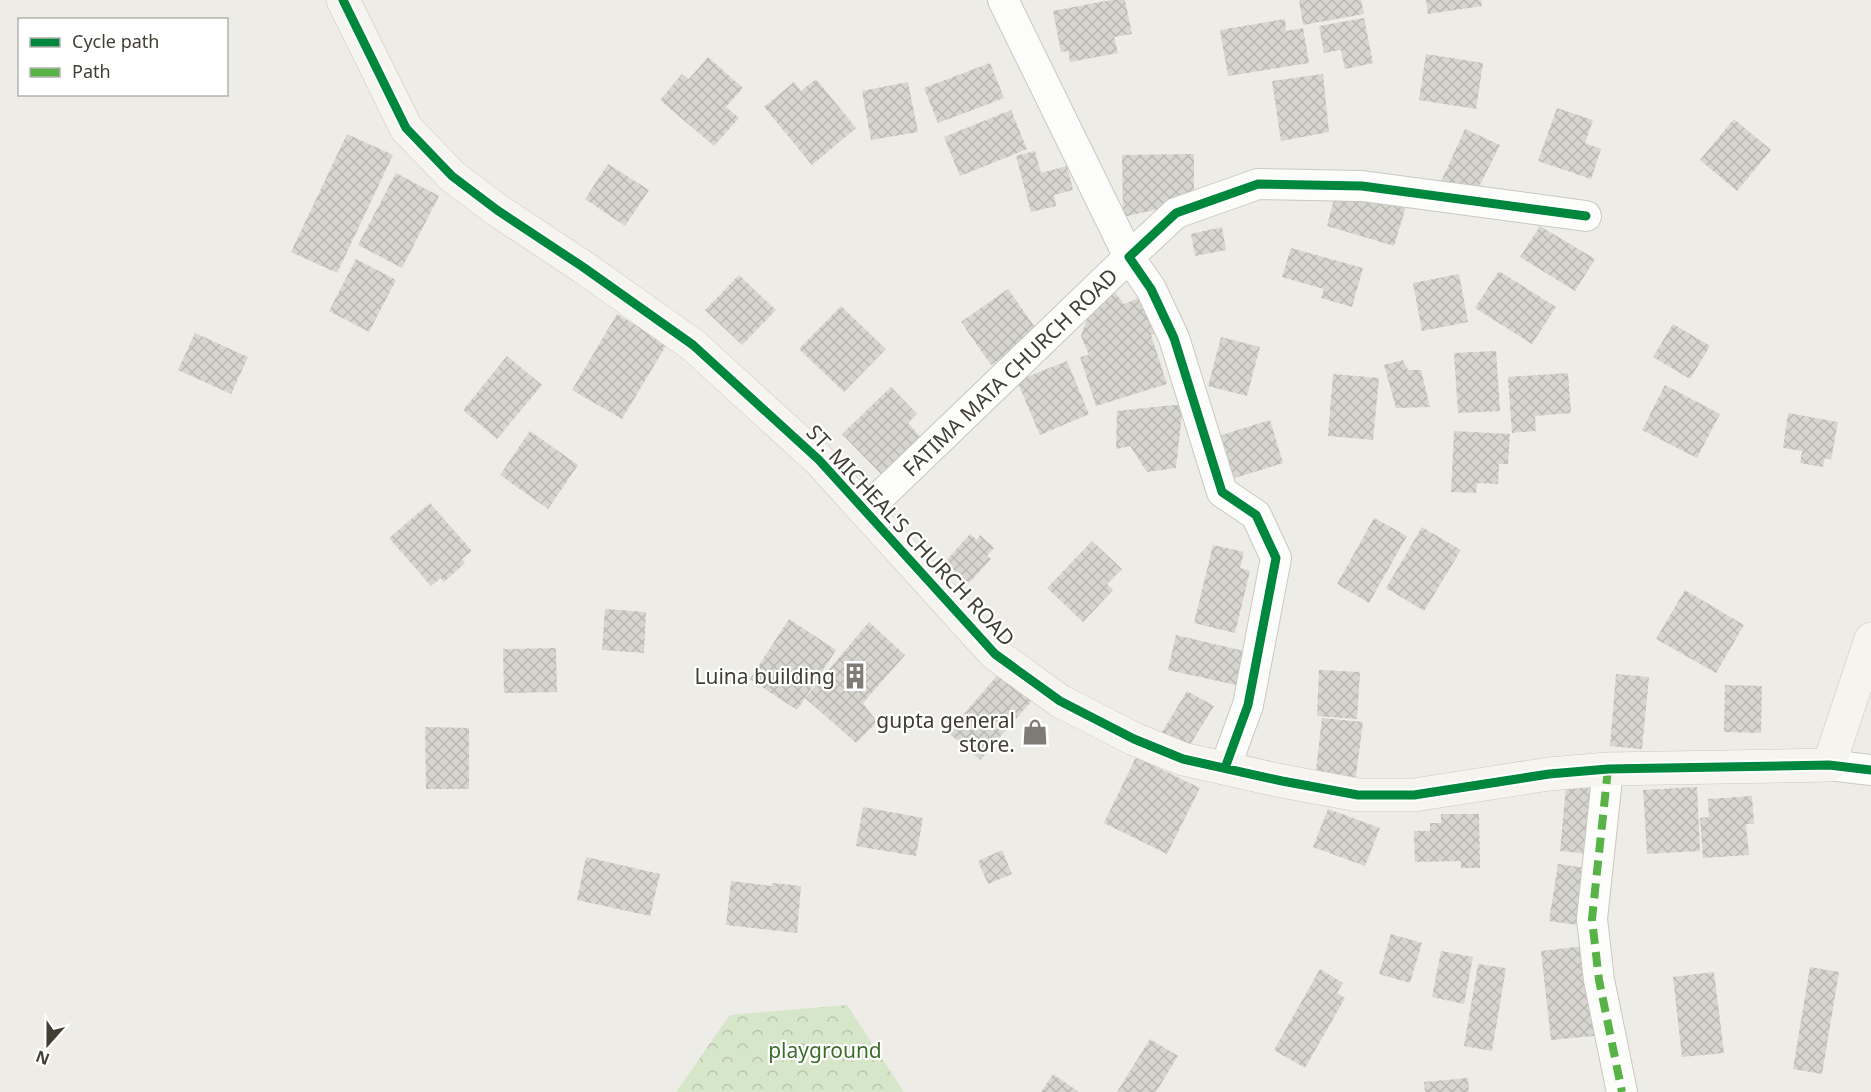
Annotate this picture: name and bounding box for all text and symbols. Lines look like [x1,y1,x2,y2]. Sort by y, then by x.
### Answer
legend [18,18,228,96]
text: Cycle path [72,29,159,53]
text: Path [72,59,111,83]
street label: FATIMA MATA CHURCH ROAD [896,262,1124,482]
street label: ST. MICHEAL'S CHURCH ROAD [801,418,1021,652]
building icon: Luina building [840,661,870,691]
place label: Luina building [694,662,835,690]
place label: gupta general store. [876,706,1015,758]
shop icon: gupta general store. [1020,717,1050,747]
north arrow [18,1014,78,1074]
park label: playground [768,1036,882,1064]
text: N [33,1045,53,1071]

